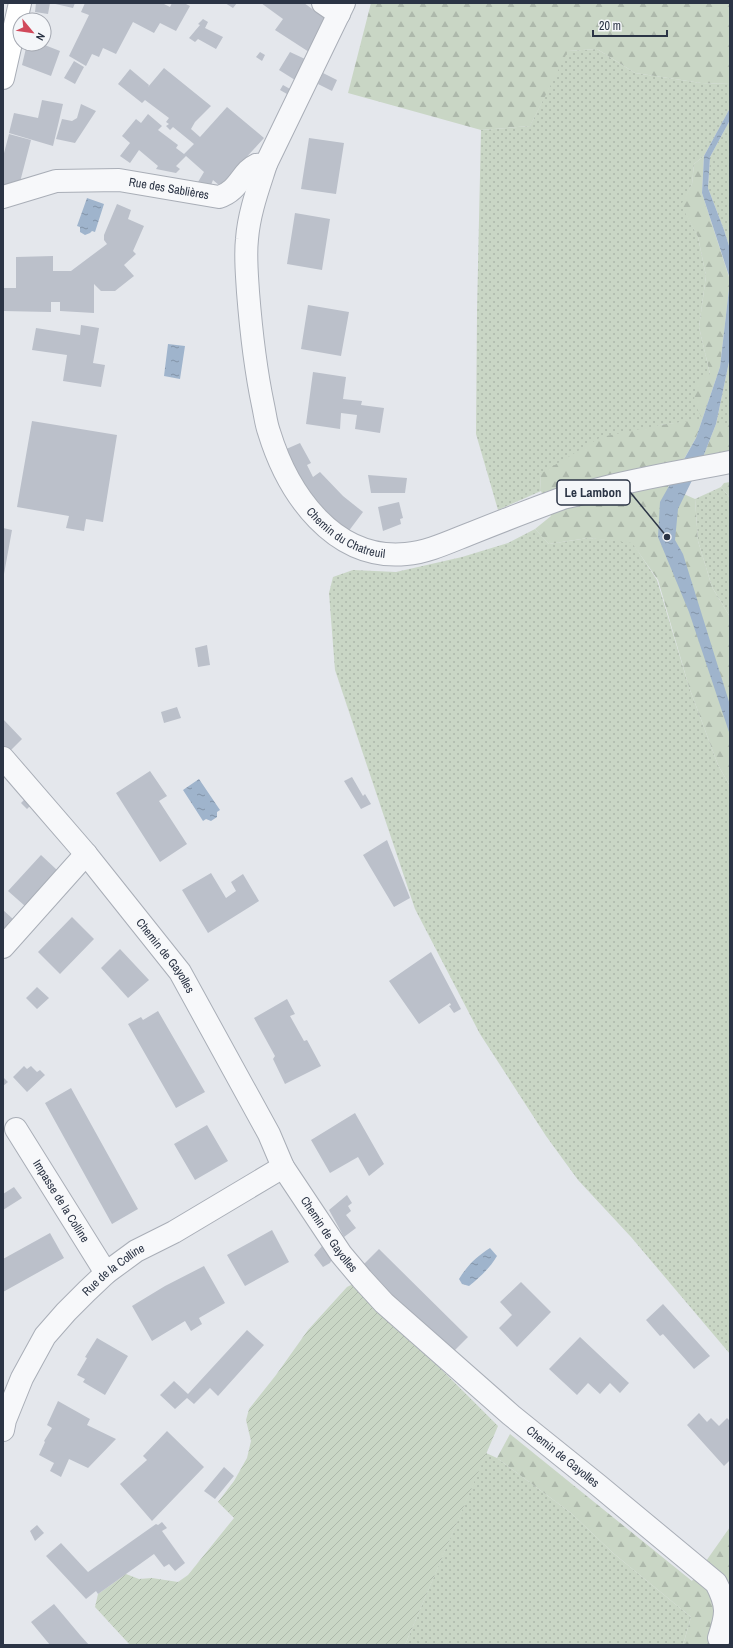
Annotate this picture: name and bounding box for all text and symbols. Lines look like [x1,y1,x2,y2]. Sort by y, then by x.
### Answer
north arrow [12,12,52,52]
scale bar [593,12,667,38]
text: 20 m [599,18,621,34]
text: N [33,31,48,43]
street label: Rue des Sablières [128,174,210,203]
callout: Le Lambon [557,480,630,505]
text: Le Lambon [565,484,621,501]
street label: Chemin du Chatreuil [303,504,386,562]
street label: Chemin de Gayolles [132,915,198,996]
street label: Impasse de la Colline [29,1157,93,1246]
street label: Chemin de Gayolles [297,1193,361,1276]
street label: Rue de la Colline [79,1240,147,1299]
street label: Chemin de Gayolles [523,1422,603,1491]

